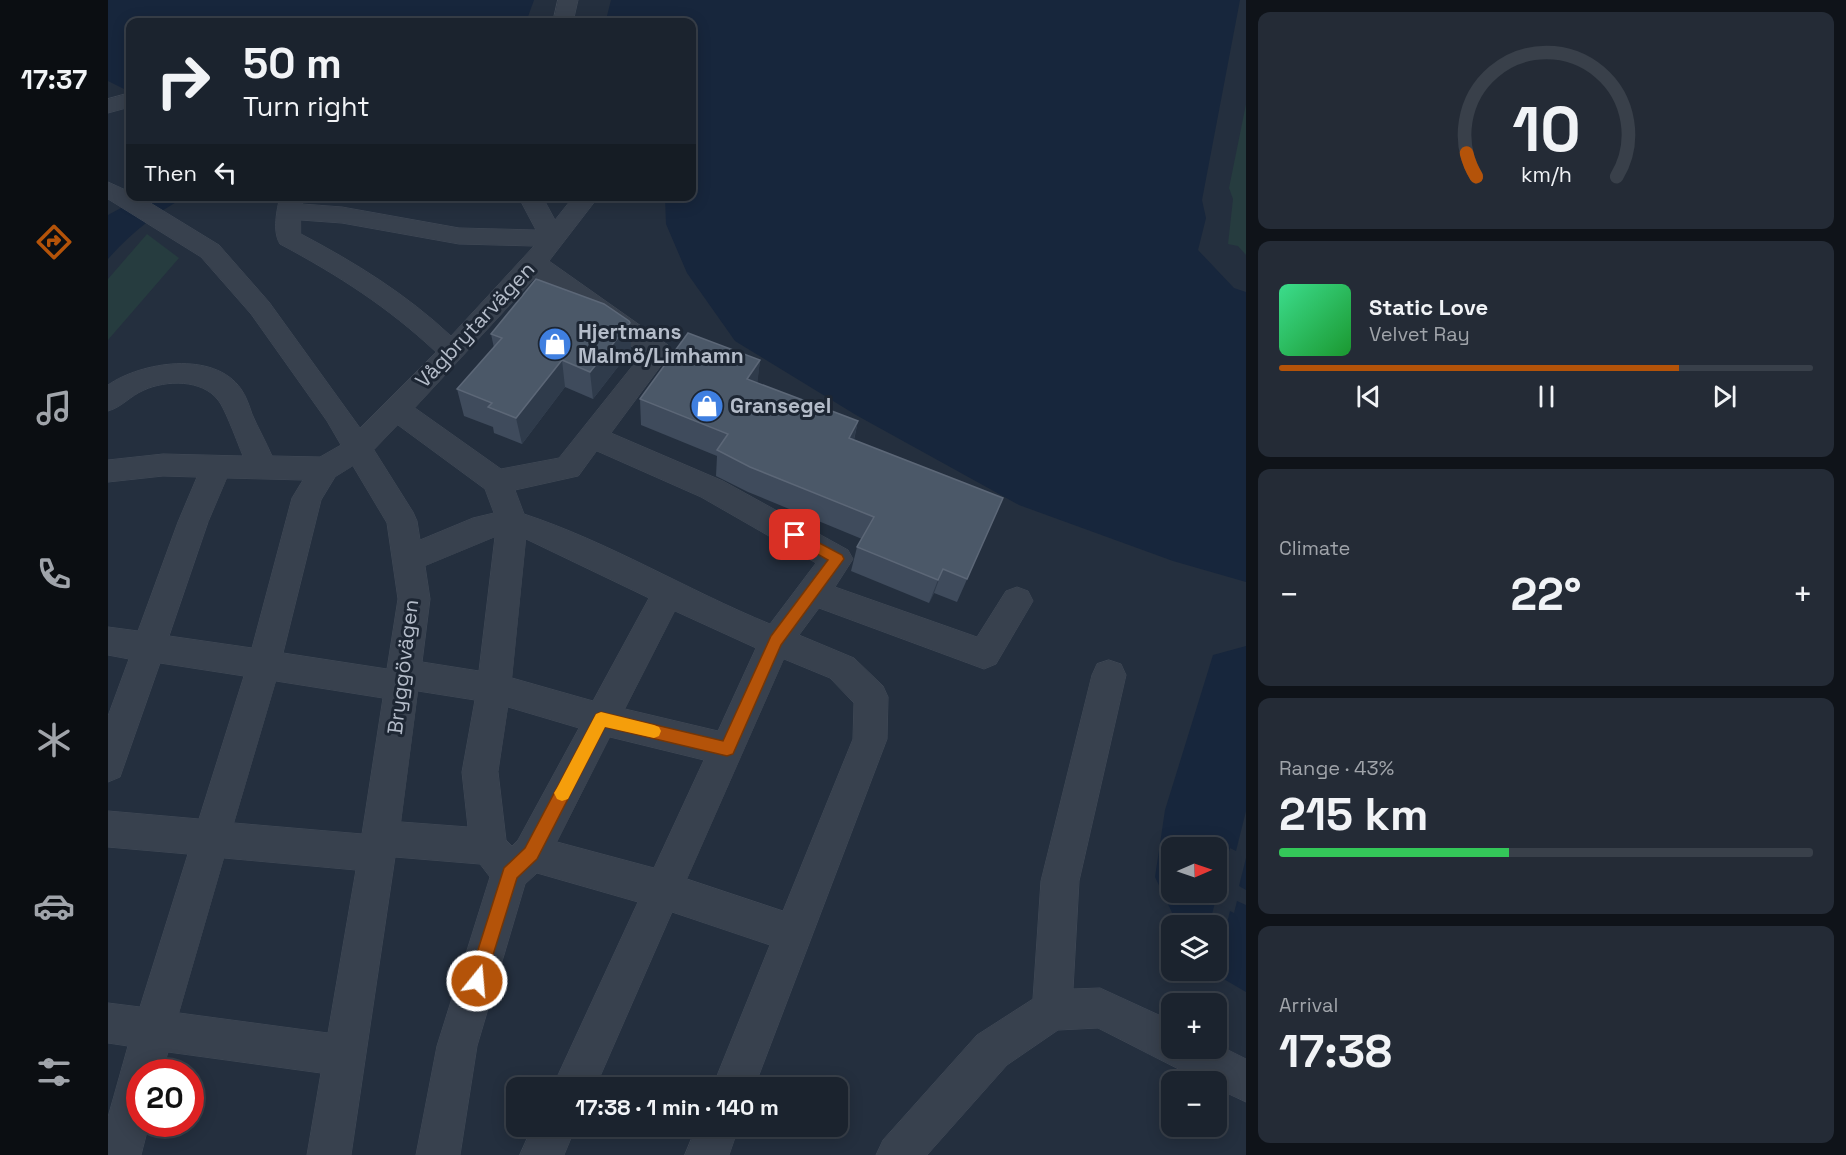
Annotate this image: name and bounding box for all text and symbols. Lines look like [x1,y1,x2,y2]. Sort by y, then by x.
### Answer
text: 50 m [243,37,342,90]
icon: right [144,42,222,120]
text: 17:37 [21,62,87,97]
text: Turn right [243,89,370,124]
text: 10 [1512,90,1580,169]
icon: left [209,156,242,189]
text: Then [144,159,197,187]
text: km/h [1520,162,1572,189]
icon: directions [33,221,75,263]
street label: Vågbrytarvägen [409,256,540,393]
text: Static Love [1369,293,1488,321]
place label: Hjertmans Malmö/Limhamn [578,318,744,369]
text: Velvet Ray [1369,321,1470,347]
shop icon: Hjertmans Malmö/Limhamn [537,326,573,362]
icon: previous [1352,380,1385,413]
icon: pause [1530,380,1563,413]
icon: next [1708,380,1741,413]
icon: music [33,387,75,429]
shop icon: Gransegel [689,388,725,424]
place label: Gransegel [730,392,831,419]
pin [769,509,820,560]
icon: arrive [778,518,811,551]
text: Climate [1279,535,1350,561]
icon: phone [33,553,75,595]
text: 22° [1510,566,1582,623]
text: − [1279,574,1299,616]
text: + [1793,574,1813,616]
street label: Bryggövägen [381,598,424,736]
icon: climate [33,719,75,761]
text: Range · 43% [1279,755,1394,781]
text: 215 km [1279,786,1428,843]
north arrow [1161,837,1227,903]
map controls [1161,837,1227,1137]
icon: car [33,885,75,927]
button: layers [1161,915,1227,981]
position arrow [445,949,509,1013]
text: Arrival [1279,992,1338,1018]
button: + [1161,993,1227,1059]
text: 17:38 [1279,1023,1392,1080]
icon: filters [33,1051,75,1093]
speed limit sign: 20 [126,1059,204,1137]
button: − [1161,1071,1227,1137]
text: 17:38 · 1 min · 140 m [575,1093,779,1121]

